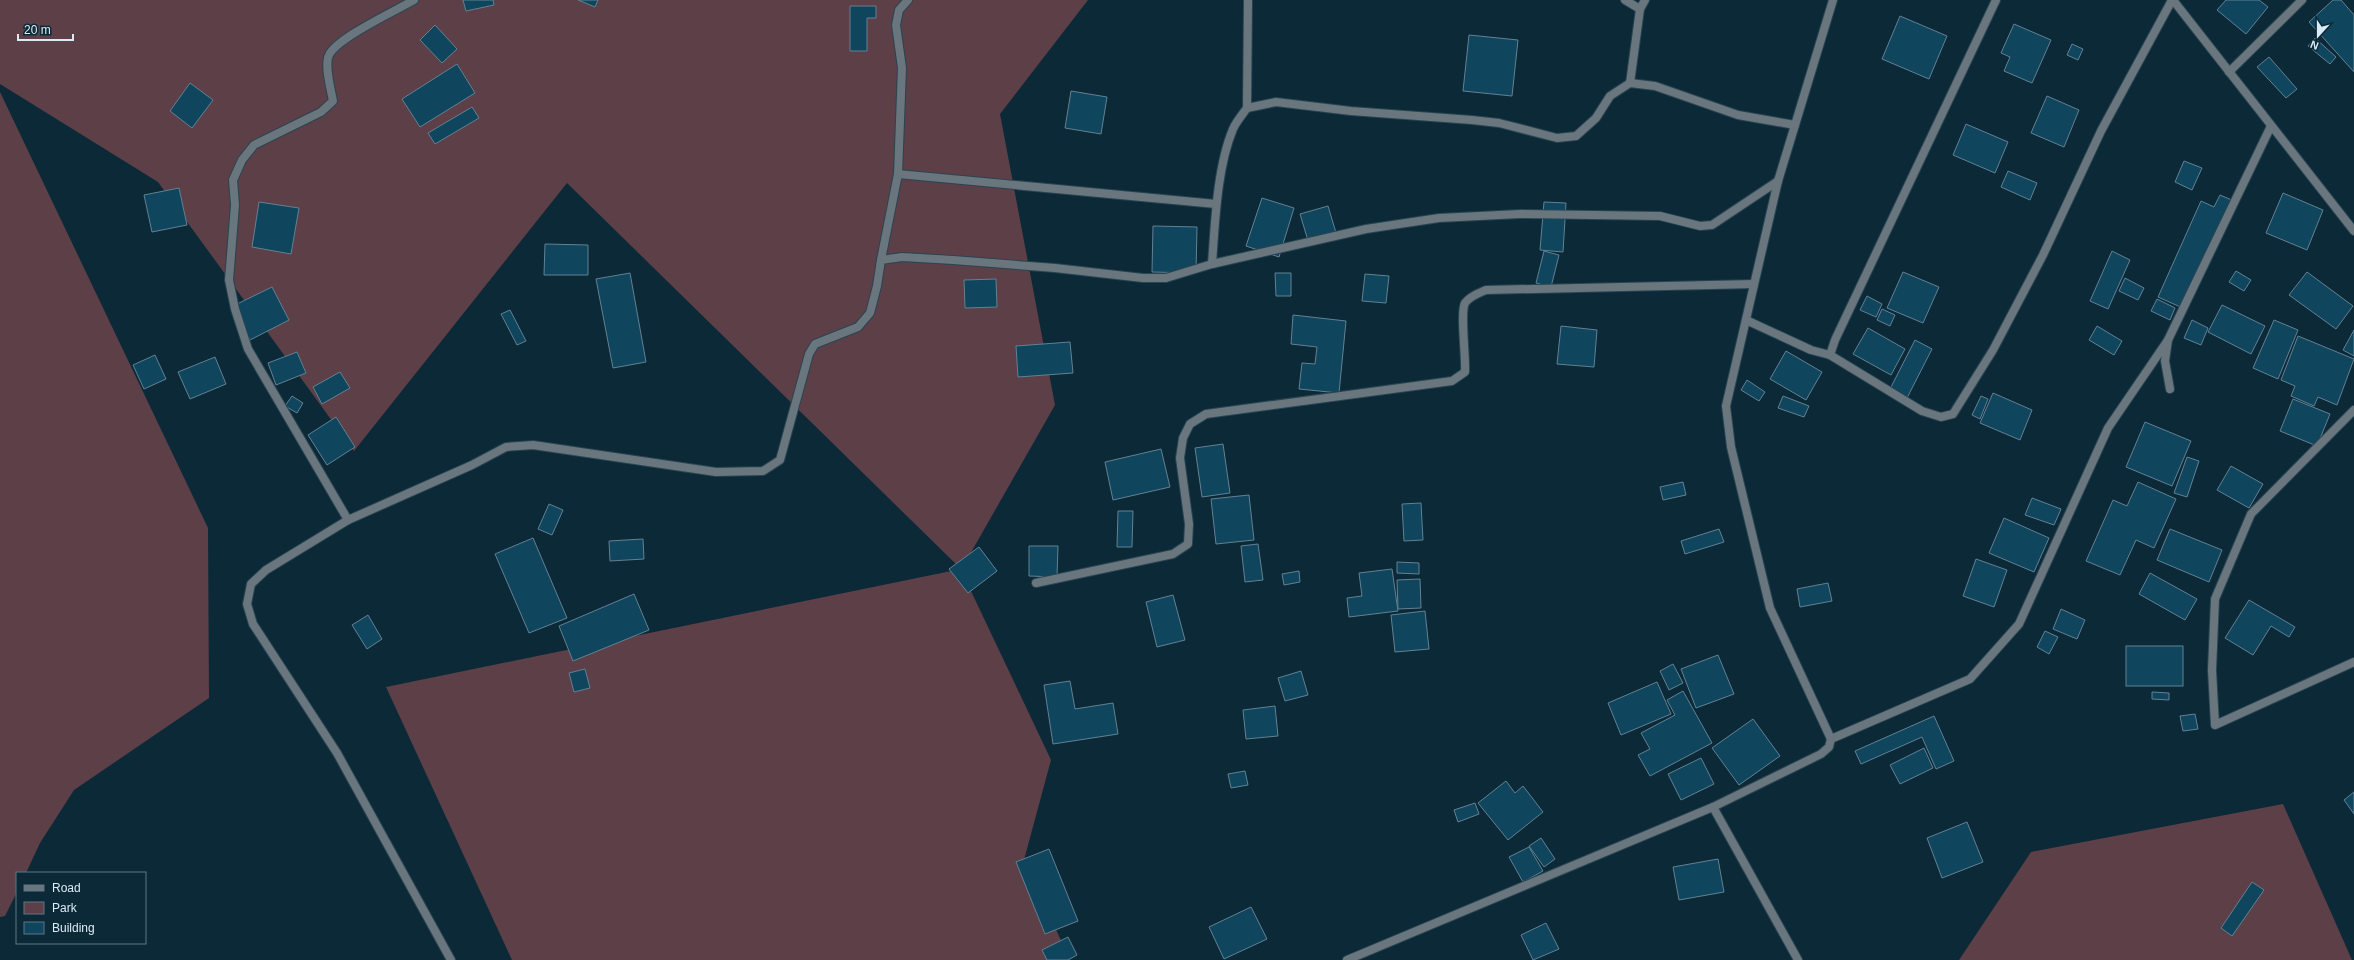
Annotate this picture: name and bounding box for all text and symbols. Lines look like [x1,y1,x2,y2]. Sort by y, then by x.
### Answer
scale bar [18,16,73,42]
north arrow [2298,16,2338,56]
text: 20 m [24,23,51,37]
text: N [2309,38,2320,52]
legend [16,872,146,944]
text: Road [52,881,81,895]
text: Park [52,901,78,915]
text: Building [52,921,95,935]

